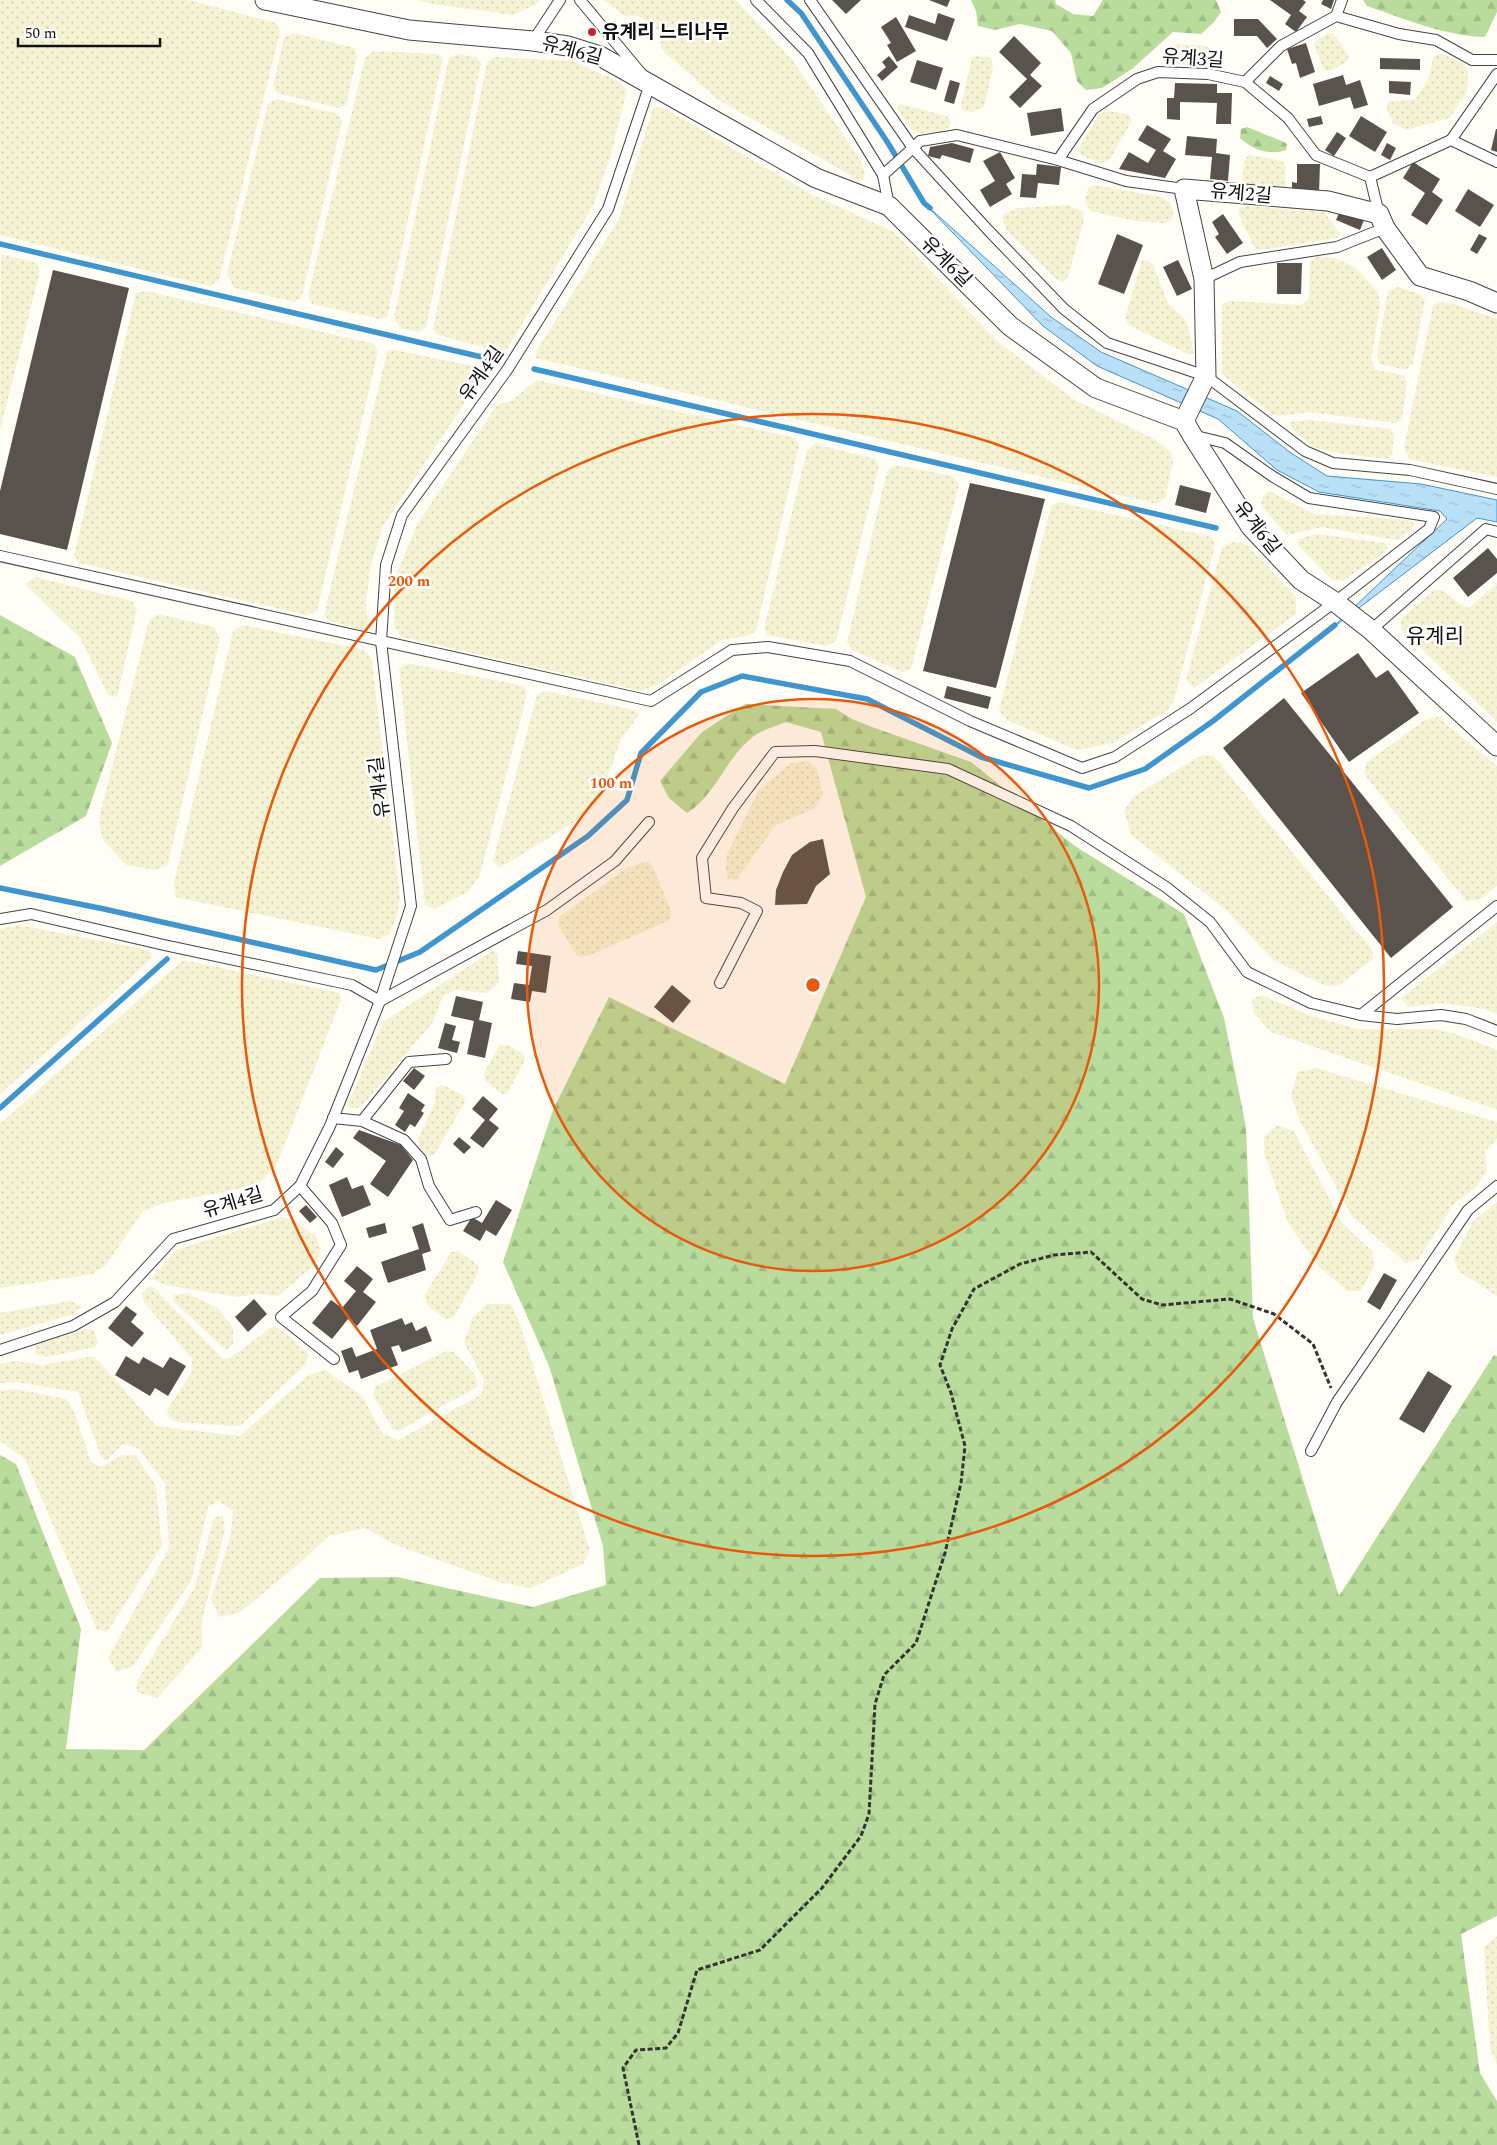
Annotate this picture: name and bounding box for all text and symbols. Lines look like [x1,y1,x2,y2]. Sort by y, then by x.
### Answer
scale bar [18,15,160,47]
place label: 유계리 느티나무 [602,18,729,47]
text: 50 m [25,22,57,45]
marker: 유계리 느티나무 [586,26,598,38]
street label: 유계6길 [538,29,606,73]
street label: 유계3길 [1161,42,1225,76]
street label: 유계2길 [1209,177,1273,211]
street label: 유계6길 [914,230,978,294]
street label: 유계4길 [452,340,512,408]
street label: 유계6길 [1227,495,1287,561]
text: 200 m [388,570,431,593]
district label: 유계리 [1406,621,1464,653]
street label: 유계4길 [362,754,398,820]
text: 100 m [590,772,633,795]
centre of rings [804,976,822,994]
street label: 유계4길 [199,1180,267,1226]

